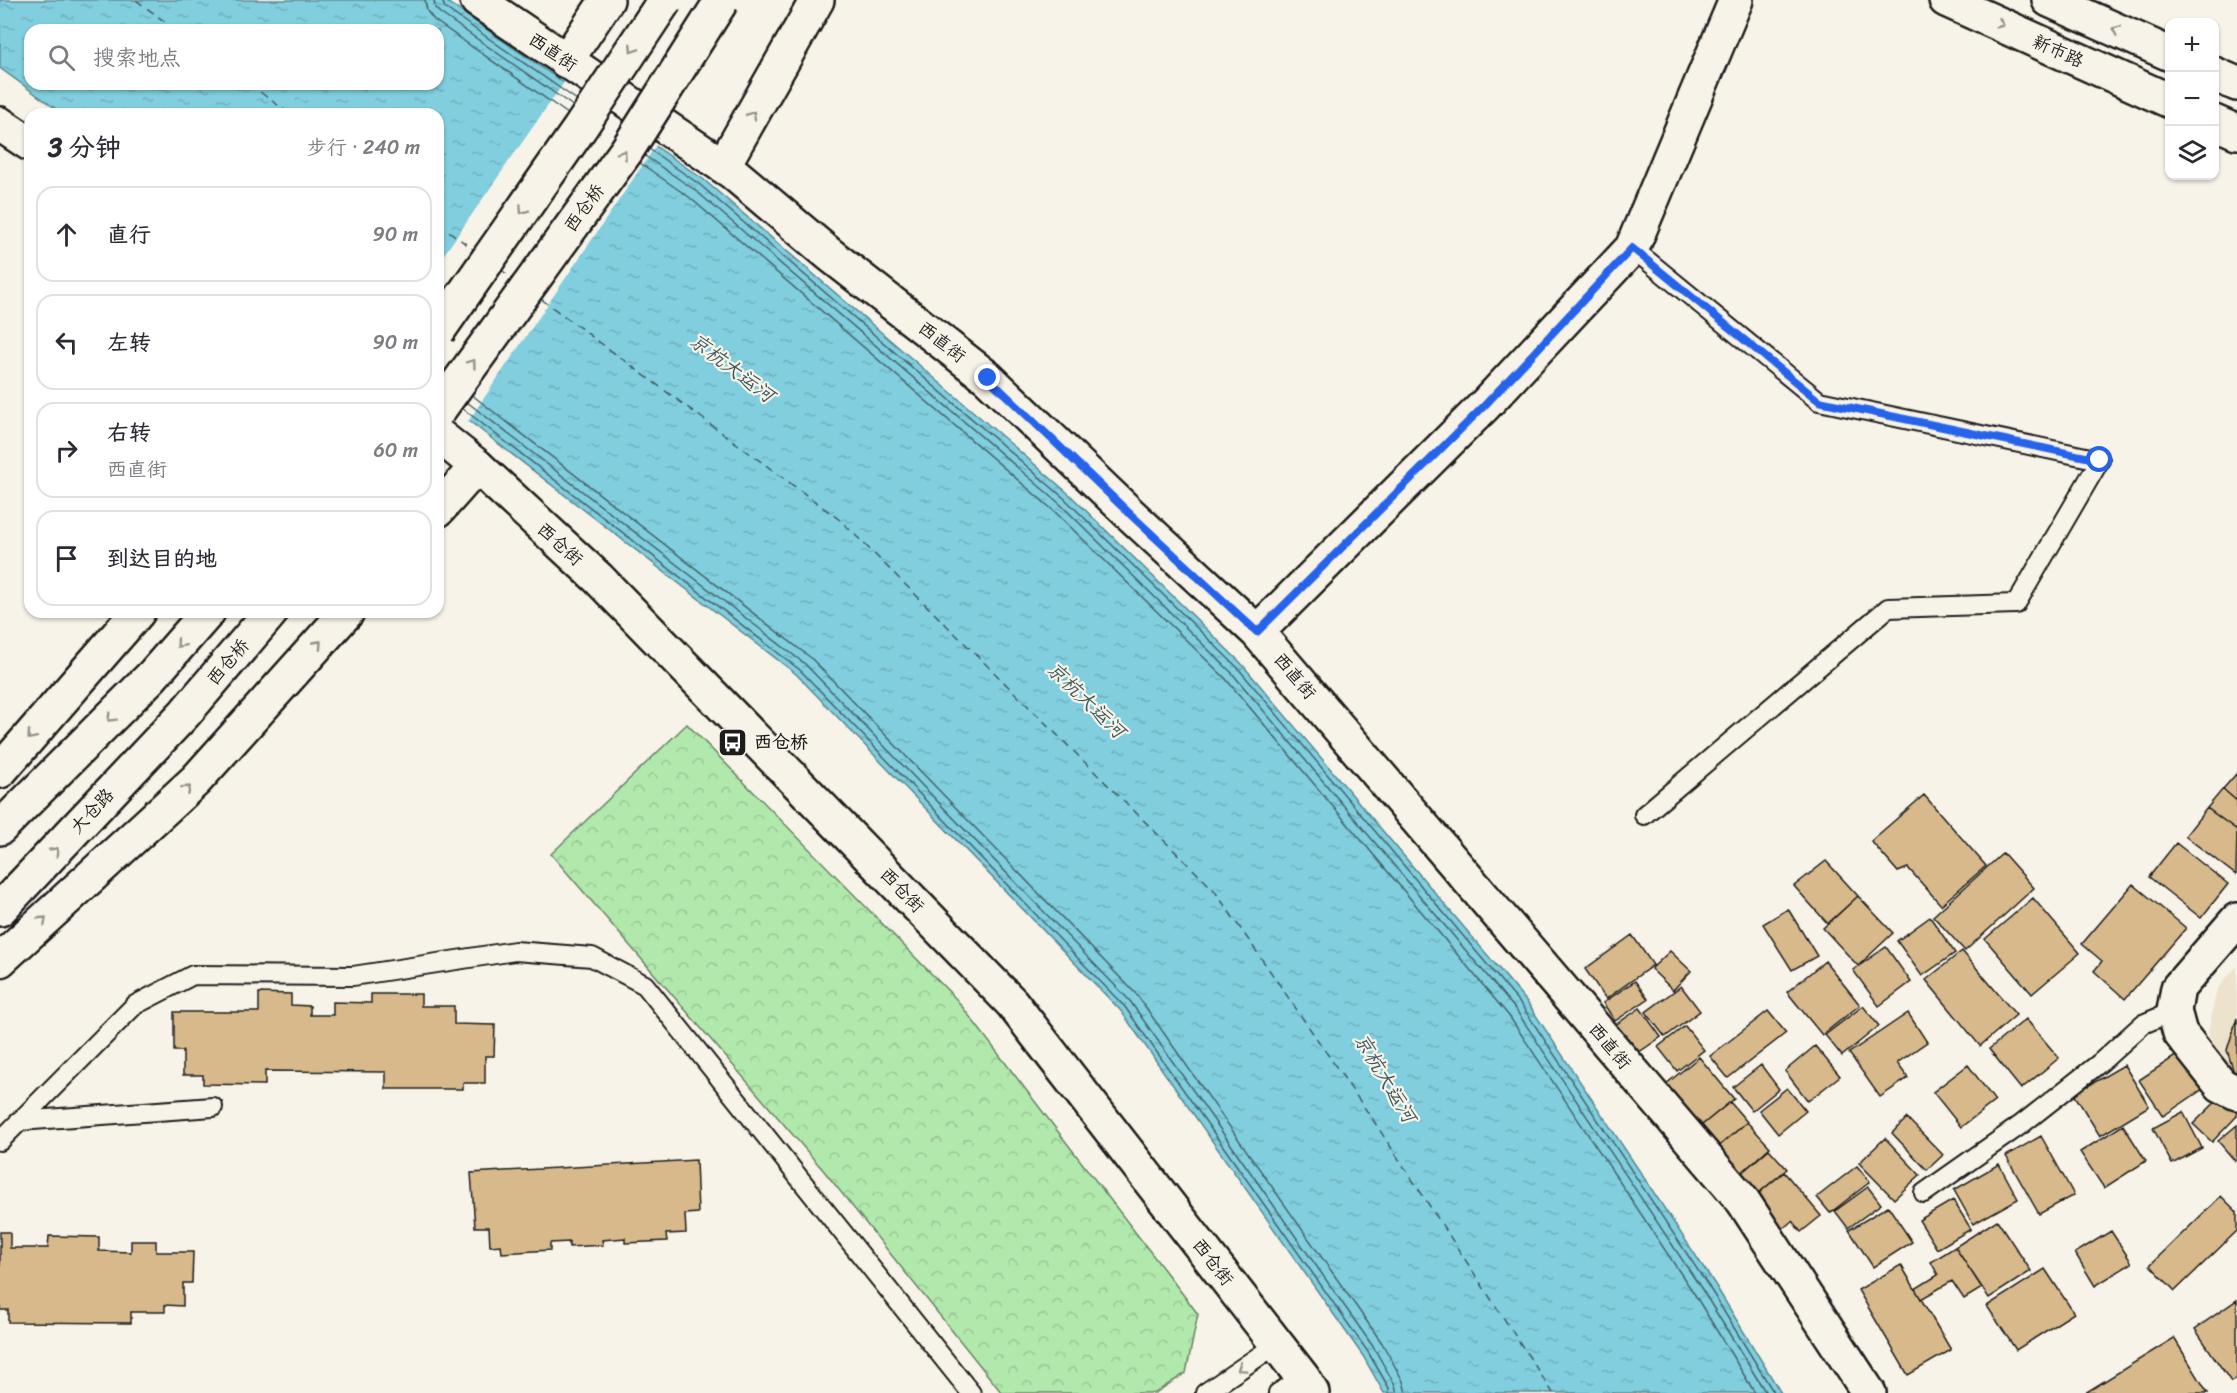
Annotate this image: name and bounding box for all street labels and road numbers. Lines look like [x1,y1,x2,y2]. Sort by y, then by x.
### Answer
street label: 西直街 [522,24,584,80]
street label: 新市路 [2027,25,2089,77]
street label: 西仓桥 [555,177,613,239]
street label: 西直街 [911,313,973,371]
street label: 西仓街 [529,514,591,574]
street label: 西仓桥 [198,631,258,693]
street label: 西直街 [1265,645,1325,707]
street label: 大仓路 [62,780,122,842]
street label: 西仓街 [872,859,932,921]
street label: 西直街 [1580,1015,1640,1077]
street label: 西仓街 [1184,1231,1242,1293]

